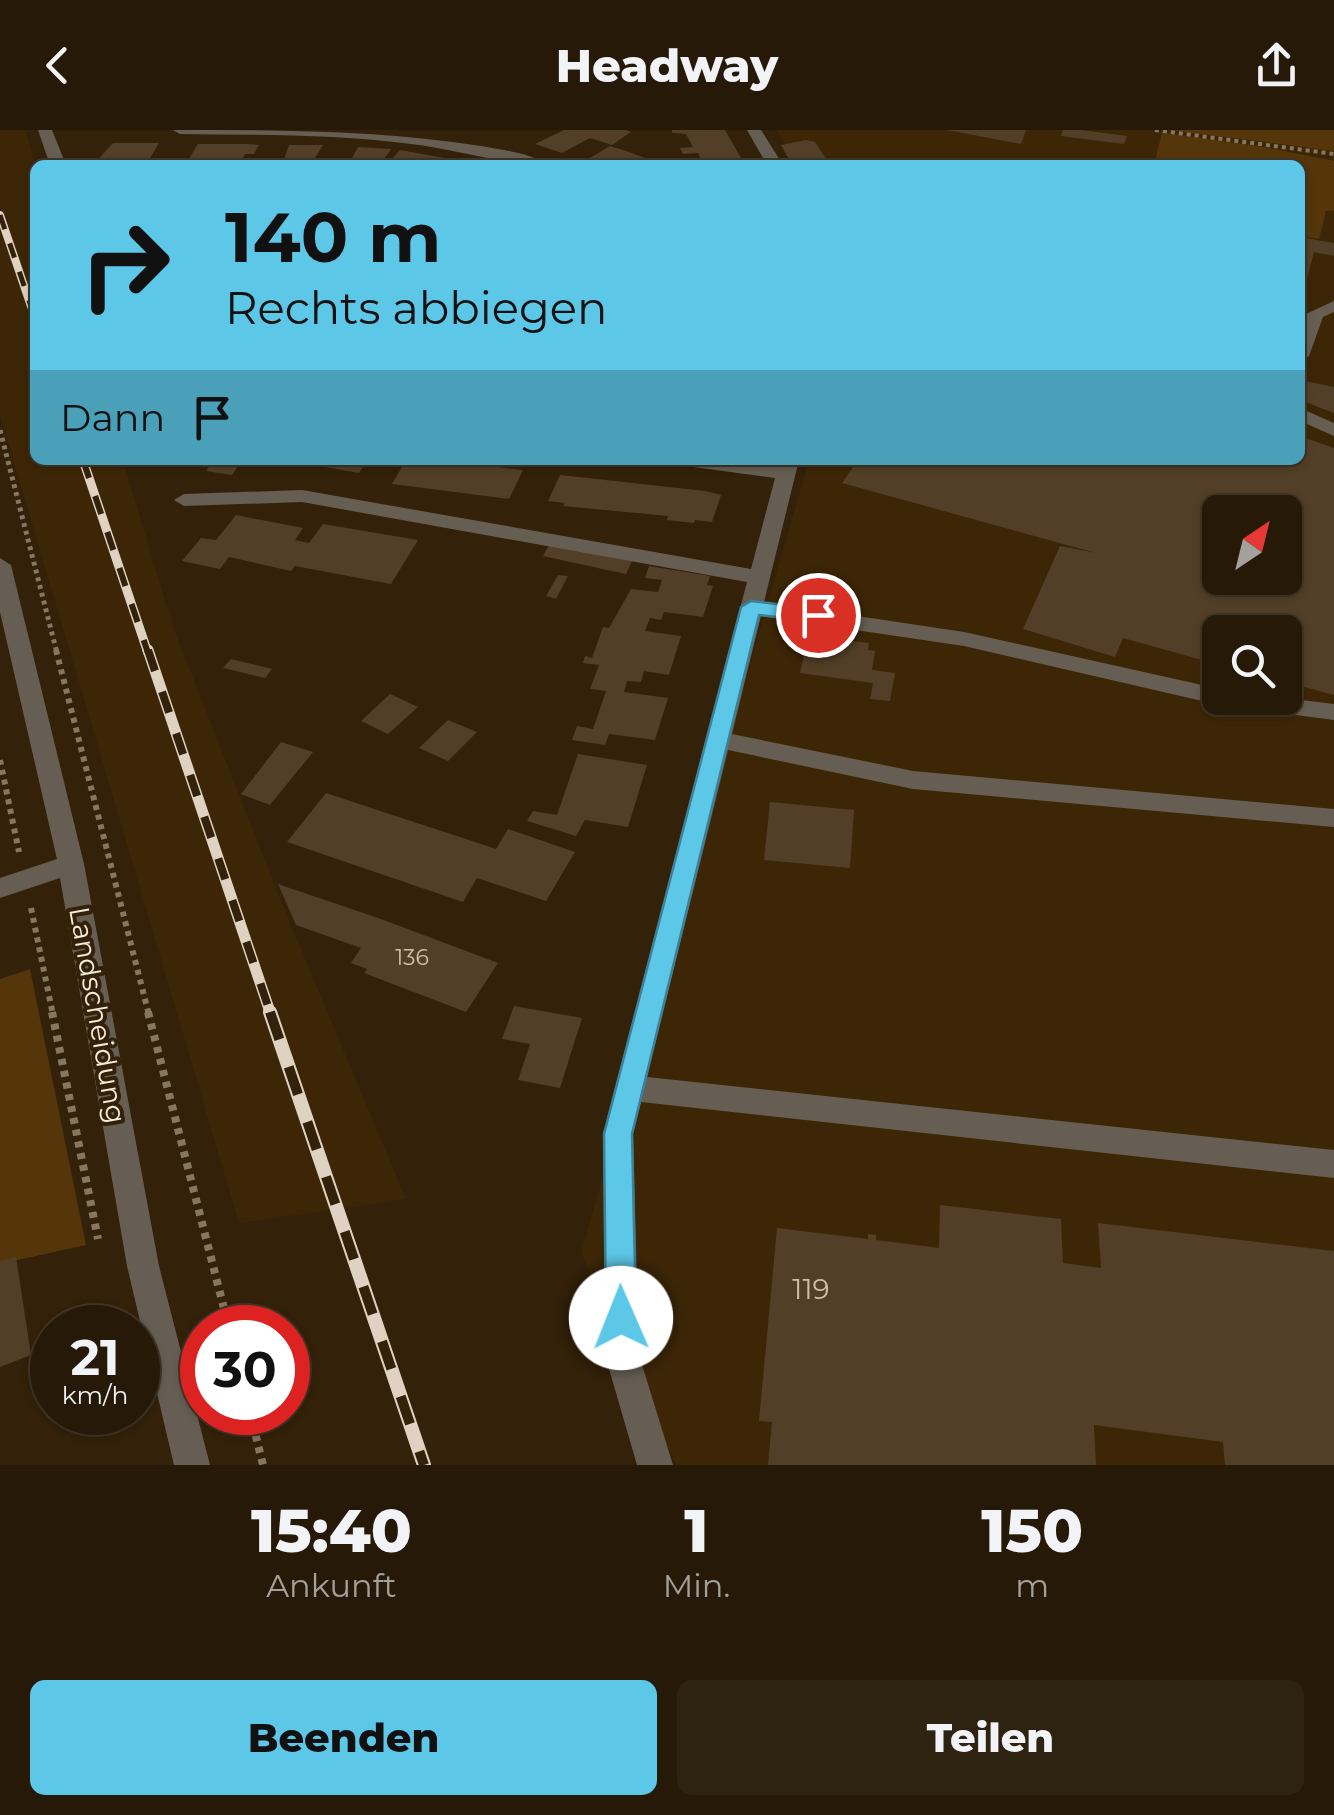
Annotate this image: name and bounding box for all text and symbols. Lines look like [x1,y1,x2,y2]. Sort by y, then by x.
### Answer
icon: back [30,38,85,93]
text: Headway [556,38,778,93]
icon: share [1249,38,1304,93]
text: 140 m [225,194,441,280]
icon: right [60,200,190,330]
text: Rechts abbiegen [225,280,607,335]
icon: arrive [185,390,240,445]
text: Dann [60,394,165,441]
north arrow [1202,495,1302,595]
map controls [1202,495,1302,715]
pin [776,573,861,658]
icon: arrive [791,588,846,643]
button: search [1202,615,1302,715]
street label: Landscheidung [62,904,134,1126]
house number: 136 [395,944,429,971]
position arrow [569,1266,673,1370]
house number: 119 [792,1272,830,1306]
speed limit sign: 30 [180,1305,310,1435]
text: 21 [70,1327,120,1388]
text: km/h [62,1380,128,1410]
text: 15:40 [251,1494,412,1567]
text: 1 [684,1494,709,1567]
text: 150 [981,1494,1083,1567]
text: Ankunft [266,1566,397,1605]
text: Min. [663,1566,730,1605]
text: m [1015,1566,1049,1605]
button: Beenden [30,1680,657,1795]
button: Teilen [677,1680,1304,1795]

